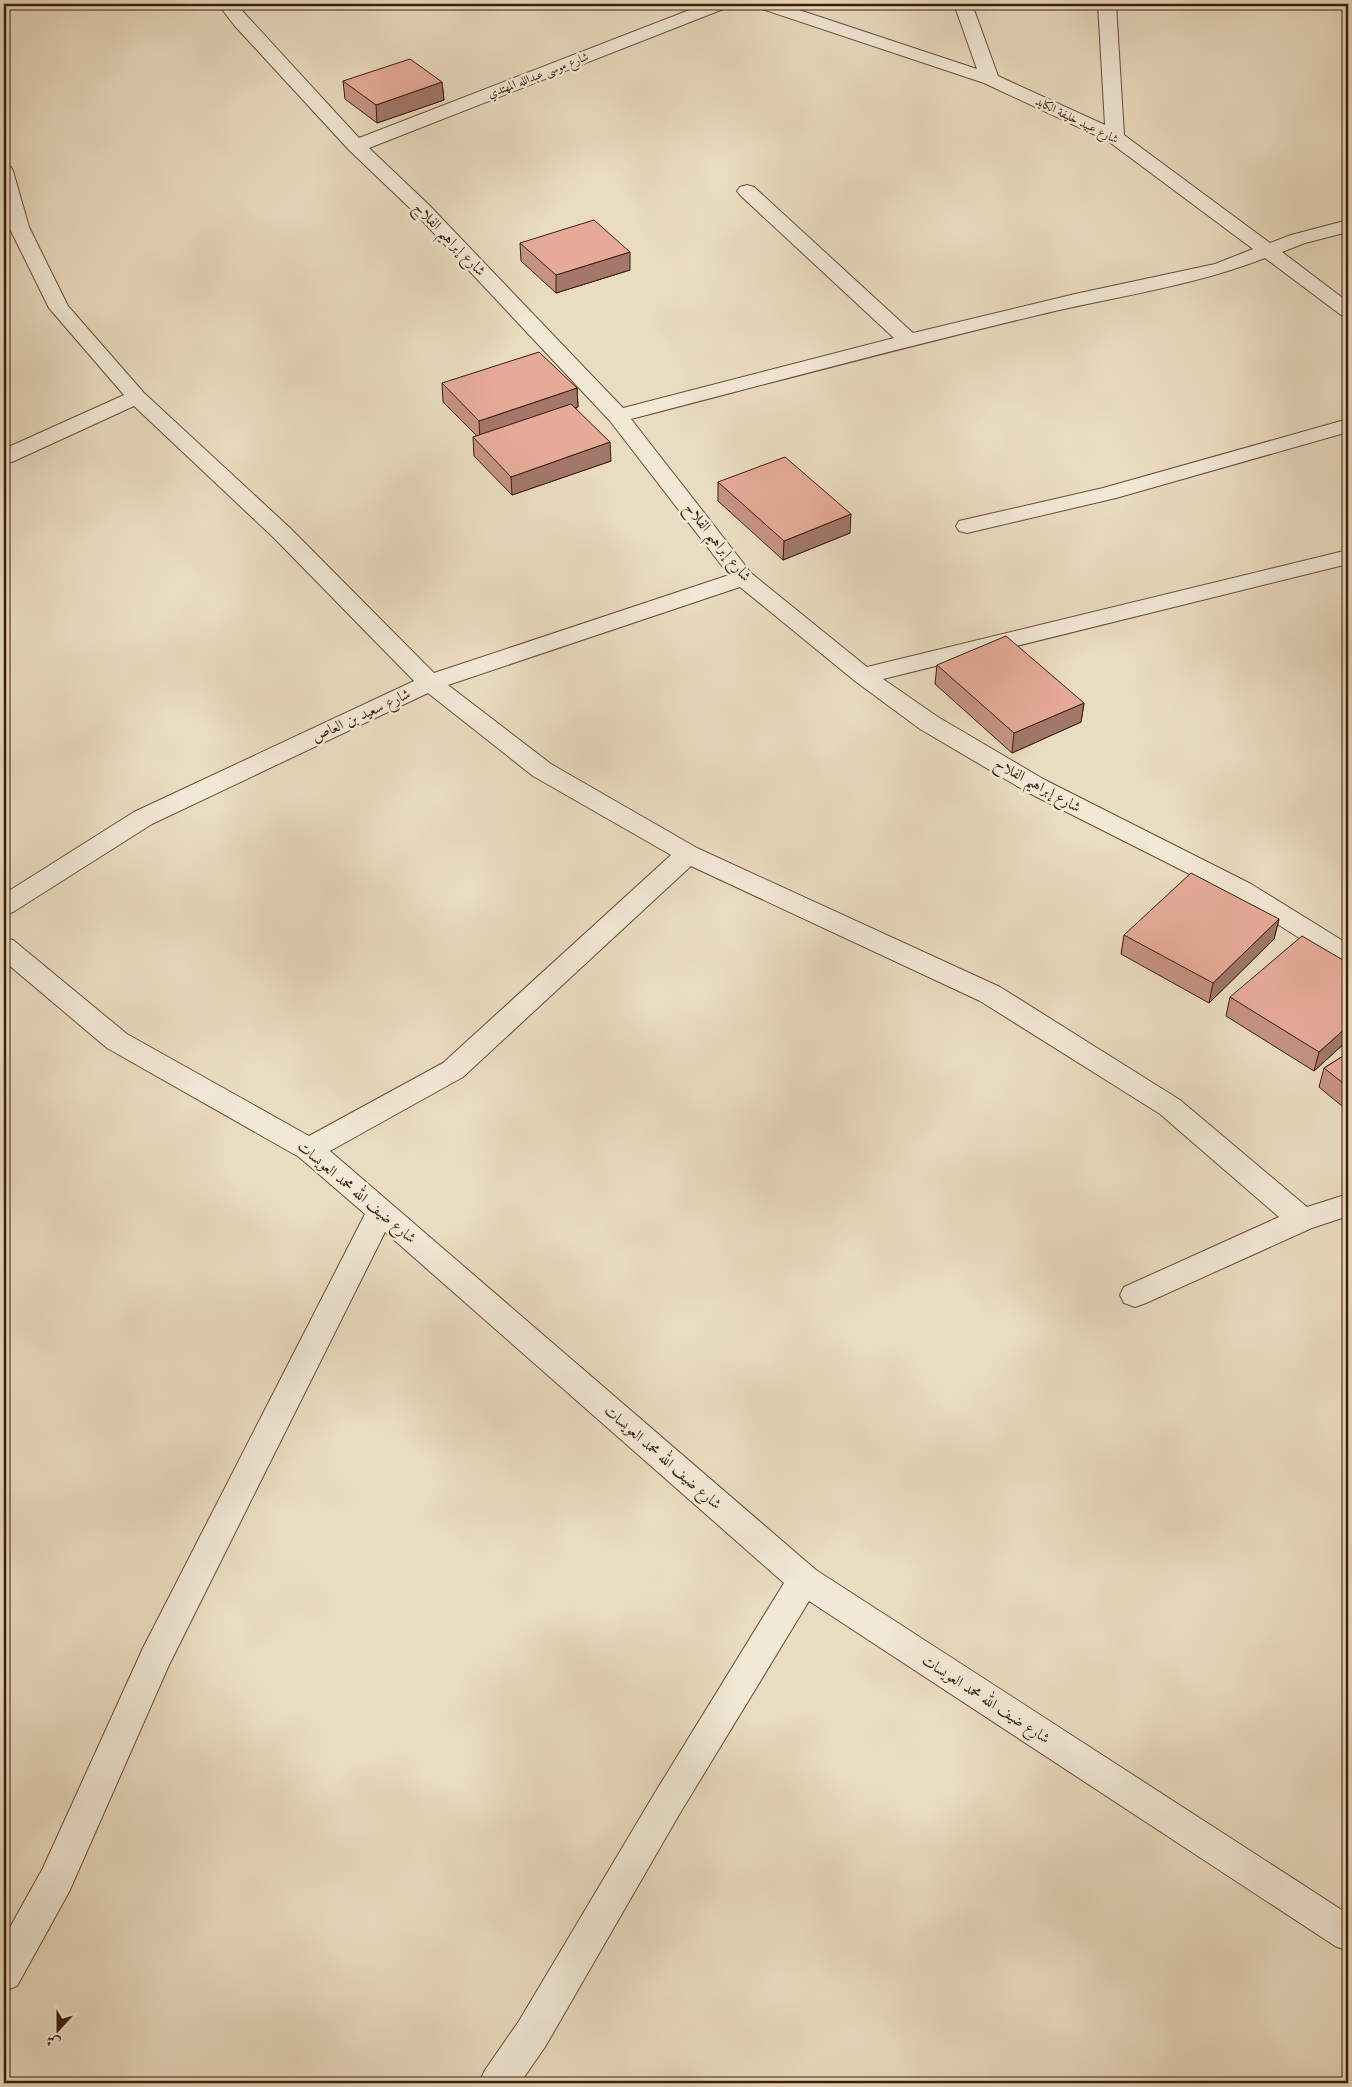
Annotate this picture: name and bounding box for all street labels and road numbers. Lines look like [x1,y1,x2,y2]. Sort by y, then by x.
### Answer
street label: شارع موسى عبدالله المهتدي [485,48,592,104]
street label: شارع عبيد خليفة الكايد [1032,93,1121,150]
street label: شارع إبراهيم الفلاح [406,198,491,284]
street label: شارع إبراهيم الفلاح [676,498,756,589]
street label: شارع سعيد بن العاص [308,683,415,749]
street label: شارع إبراهيم الفلاح [989,753,1085,821]
street label: شارع ضيف الله محمد العويسات [291,1135,422,1250]
street label: شارع ضيف الله محمد العويسات [598,1399,727,1516]
street label: شارع ضيف الله محمد العويسات [916,1648,1055,1751]

